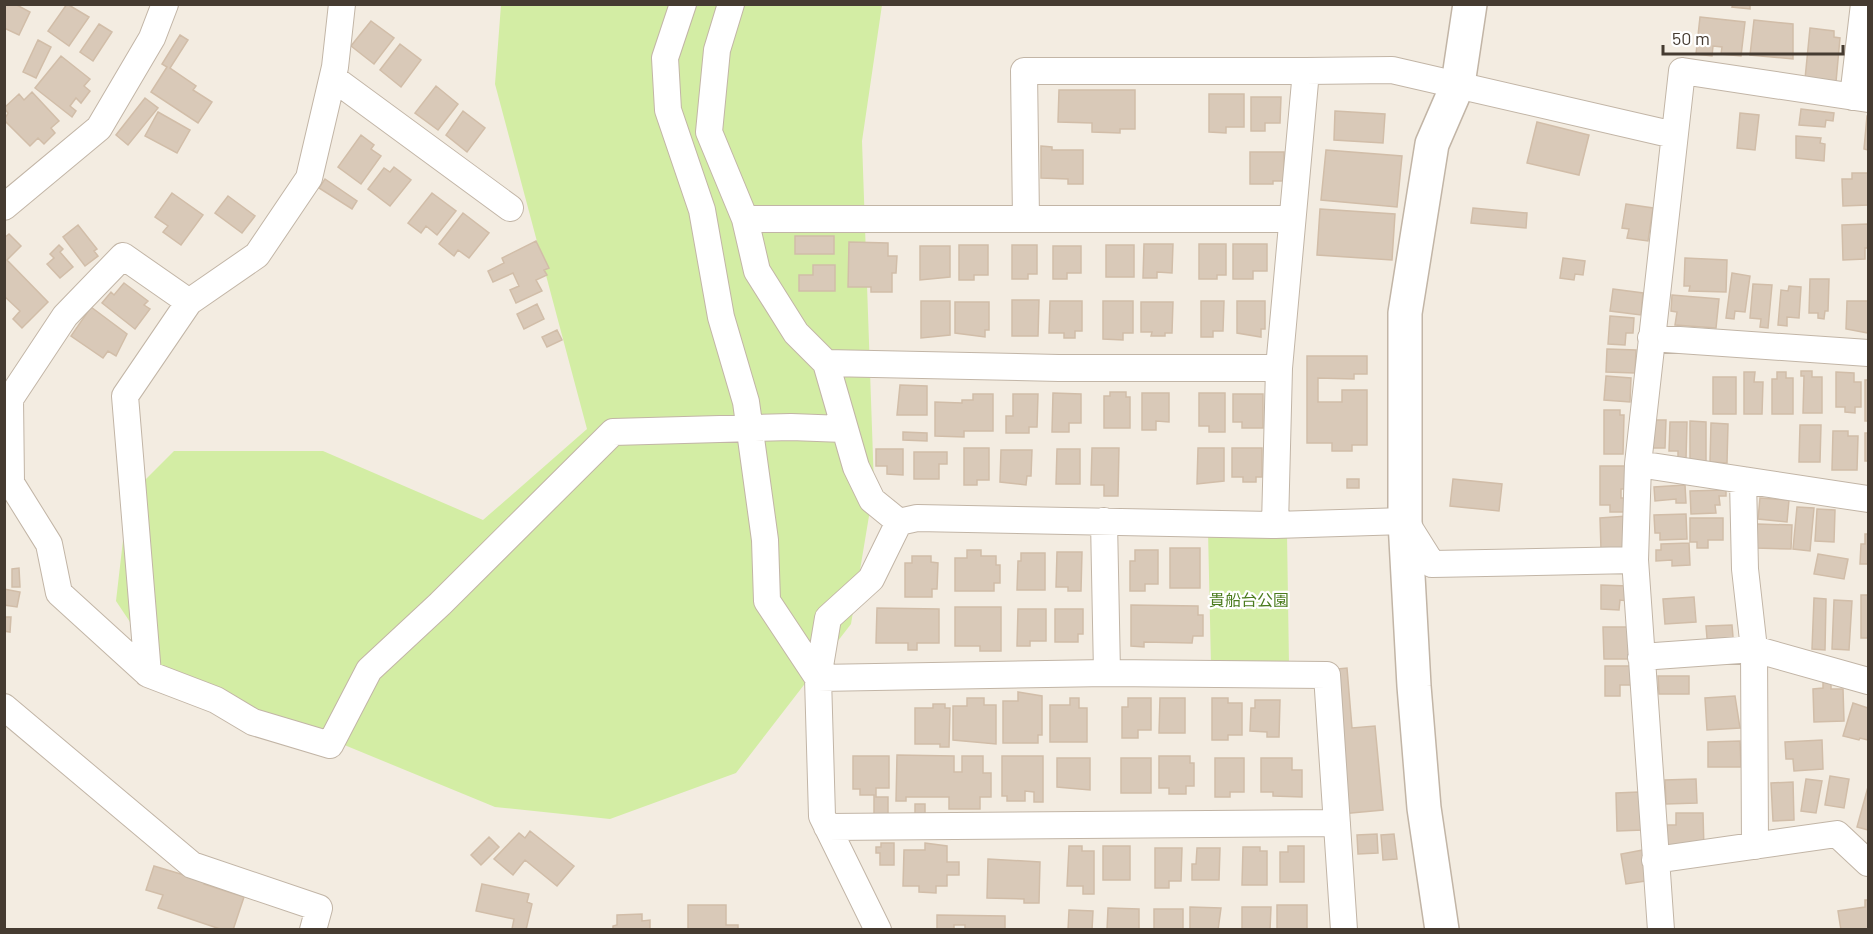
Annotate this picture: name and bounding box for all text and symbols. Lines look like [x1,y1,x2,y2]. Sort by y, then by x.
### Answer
scale bar [1663,18,1843,56]
text: 50 m [1672,27,1710,49]
park label: 貴船台公園 [1209,590,1289,609]

